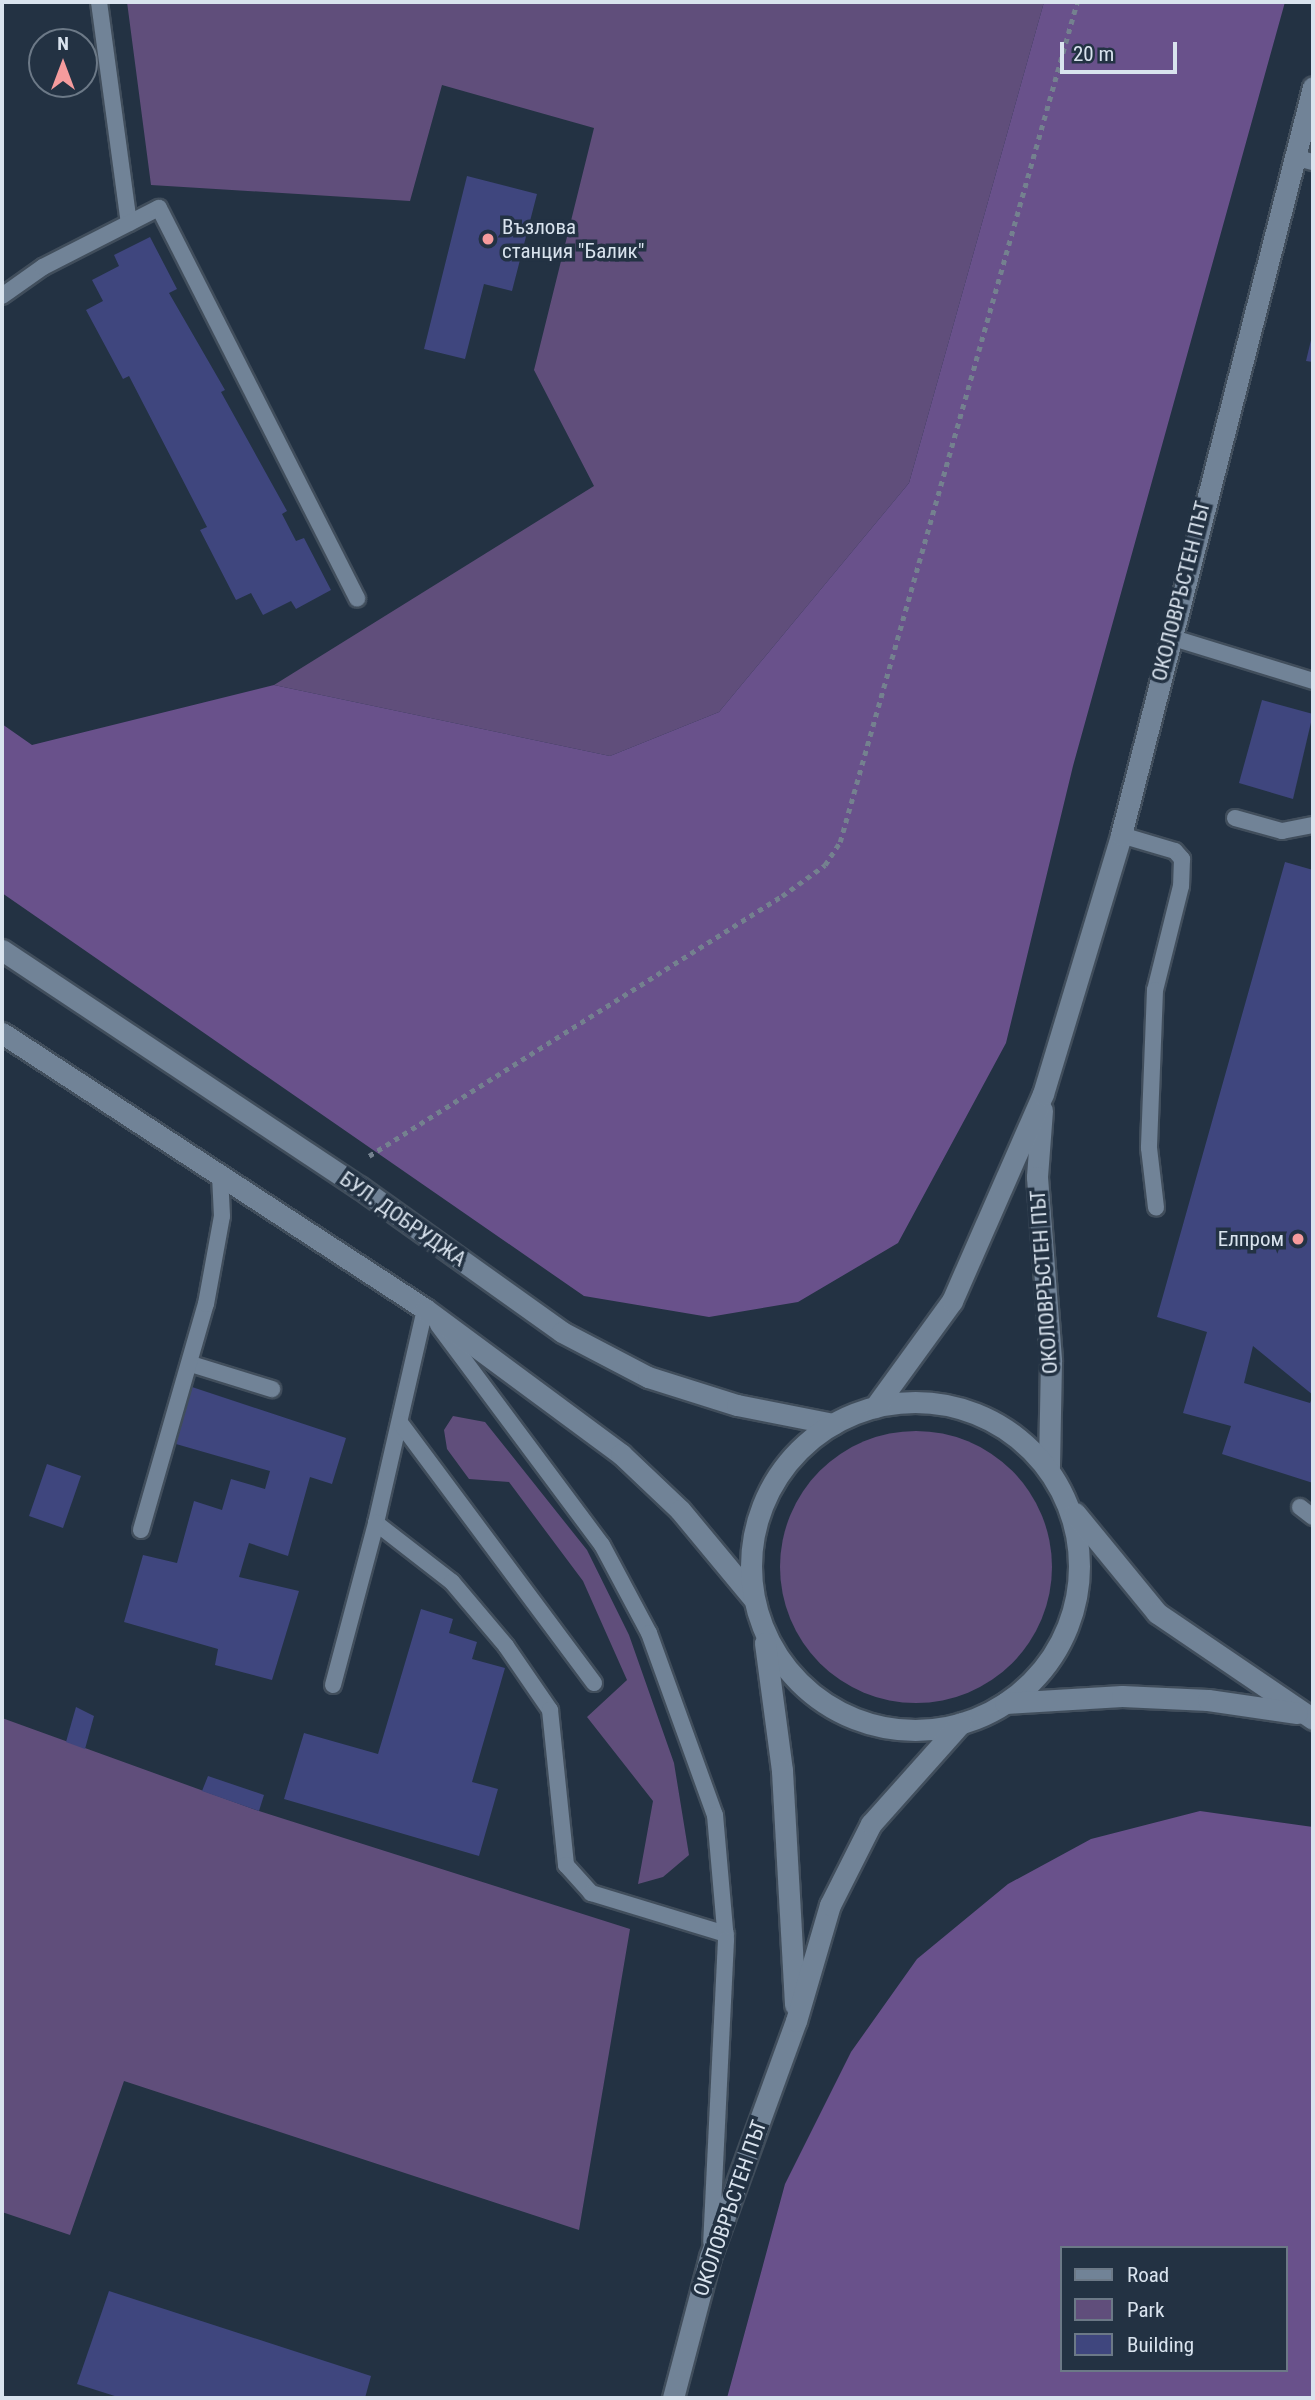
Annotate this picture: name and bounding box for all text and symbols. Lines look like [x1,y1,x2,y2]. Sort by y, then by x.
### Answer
north arrow [28,28,98,98]
scale bar [1063,28,1180,72]
text: N [57,32,69,55]
text: 20 m [1073,42,1114,66]
place label: Възлова станция "Балик" [502,214,644,264]
marker: Възлова станция "Балик" [480,231,496,247]
street label: ОКОЛОВРЪСТЕН ПЪТ [1146,498,1216,684]
street label: БУЛ. ДОБРУДЖА [335,1166,471,1272]
street label: ОКОЛОВРЪСТЕН ПЪТ [1025,1189,1063,1375]
place label: Елпром [1218,1226,1284,1252]
marker: Елпром [1290,1231,1306,1247]
street label: ОКОЛОВРЪСТЕН ПЪТ [688,2117,772,2299]
legend [1060,2246,1287,2372]
text: Road [1127,2263,1169,2287]
text: Park [1127,2298,1164,2322]
text: Building [1127,2333,1194,2357]

